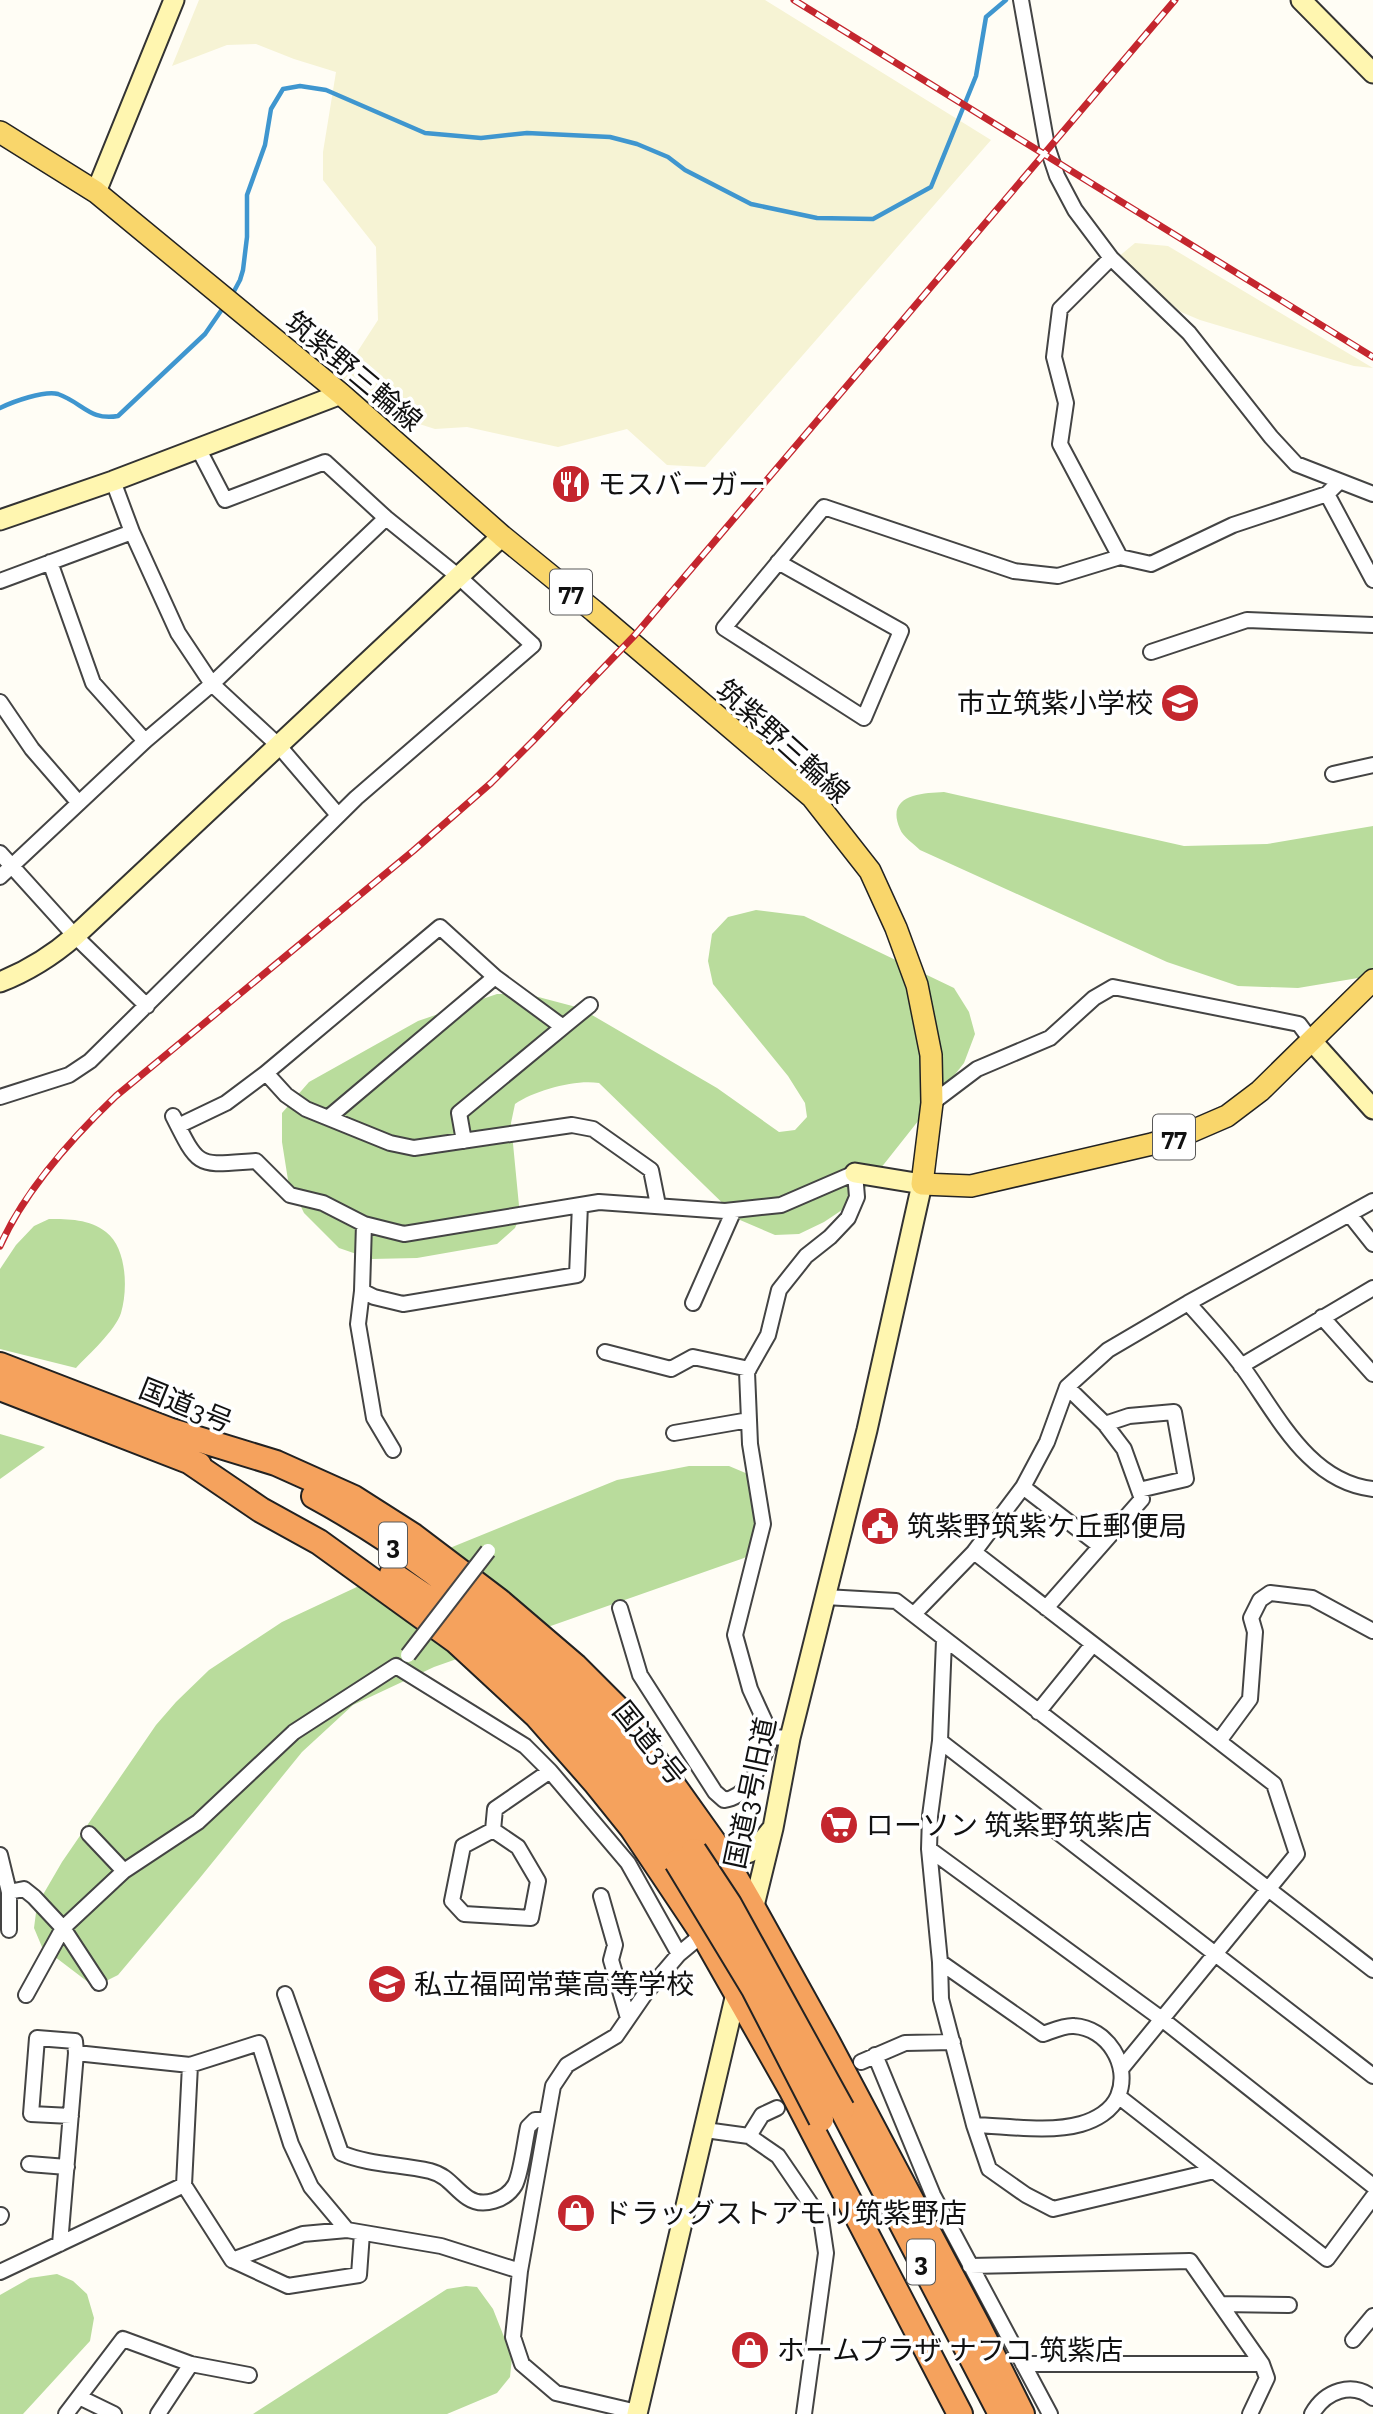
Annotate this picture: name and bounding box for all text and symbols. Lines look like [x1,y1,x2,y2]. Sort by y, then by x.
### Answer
street label: 筑紫野三輪線 [279,305,429,438]
restaurant icon: モスバーガー [550,463,592,505]
place label: モスバーガー [598,468,766,501]
road number: 77 [550,570,592,614]
street label: 筑紫野三輪線 [709,673,856,810]
school or university icon: 市立筑紫小学校 [1159,682,1201,724]
place label: 市立筑紫小学校 [957,687,1153,720]
road number: 77 [1153,1114,1195,1160]
street label: 国道3号 [134,1372,237,1439]
public building icon: 筑紫野筑紫ケ丘郵便局 [859,1505,901,1547]
place label: 筑紫野筑紫ケ丘郵便局 [907,1510,1187,1543]
road number: 3 [379,1522,407,1568]
street label: 国道3号 [606,1695,693,1792]
street label: 国道3号旧道 [718,1715,783,1872]
supermarket icon: ローソン 筑紫野筑紫店 [818,1804,860,1846]
place label: ローソン 筑紫野筑紫店 [866,1809,1152,1842]
school or university icon: 私立福岡常葉高等学校 [366,1963,408,2005]
place label: 私立福岡常葉高等学校 [414,1968,694,2001]
shop icon: ドラッグストアモリ筑紫野店 [555,2192,597,2234]
place label: ドラッグストアモリ筑紫野店 [603,2197,967,2230]
road number: 3 [907,2240,935,2284]
shop icon: ホームプラザ ナフコ 筑紫店 [729,2329,771,2371]
place label: ホームプラザ ナフコ 筑紫店 [777,2334,1123,2367]

